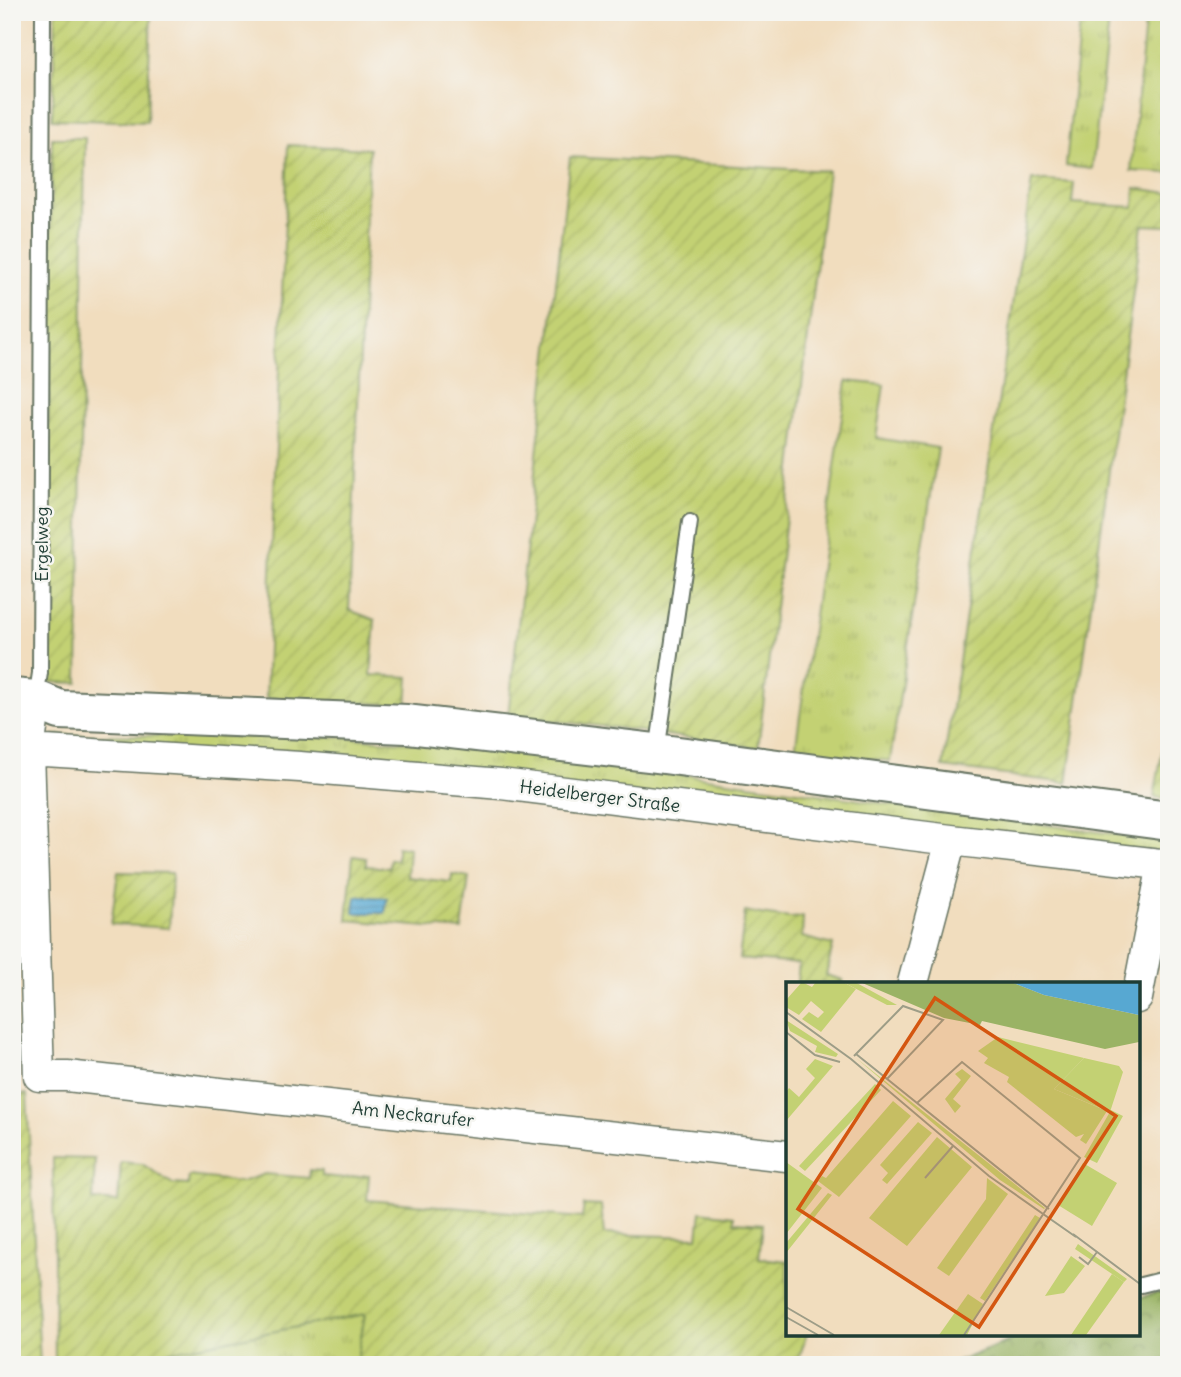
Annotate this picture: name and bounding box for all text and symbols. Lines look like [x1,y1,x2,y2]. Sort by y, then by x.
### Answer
street label: Ergelweg [30,506,53,582]
street label: Heidelberger Straße [518,775,682,817]
inset map [786,982,1139,1335]
street label: Am Neckarufer [351,1096,476,1132]

